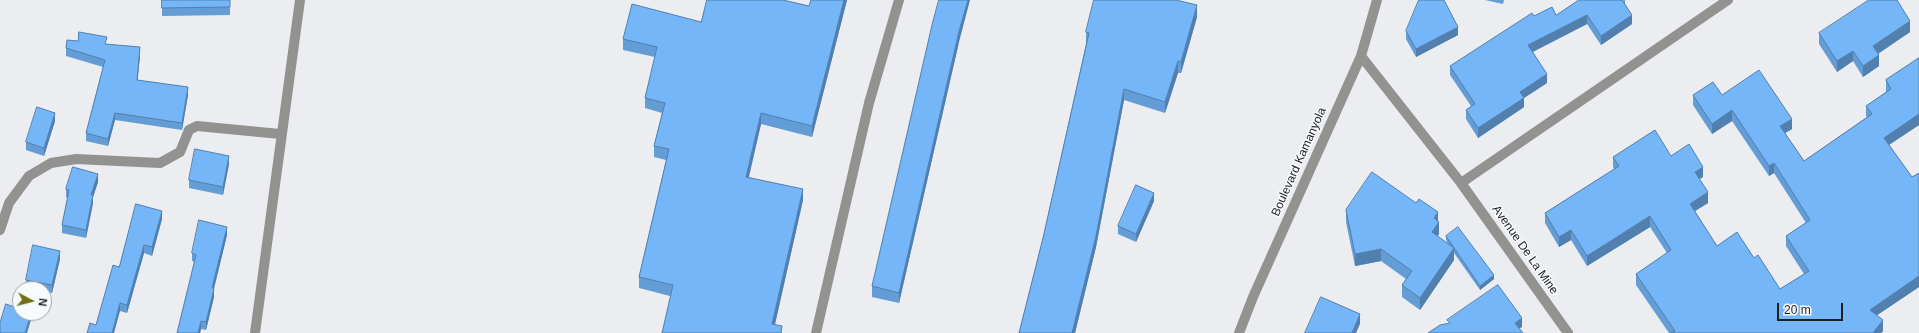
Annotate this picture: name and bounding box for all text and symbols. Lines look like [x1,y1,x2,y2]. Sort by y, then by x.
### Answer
street label: Boulevard Kamanyola [1269,105,1329,219]
street label: Avenue De La Mine [1489,203,1561,297]
north arrow [12,281,52,321]
scale bar [1779,295,1845,321]
text: N [36,298,49,307]
text: 20 m [1784,303,1811,317]

